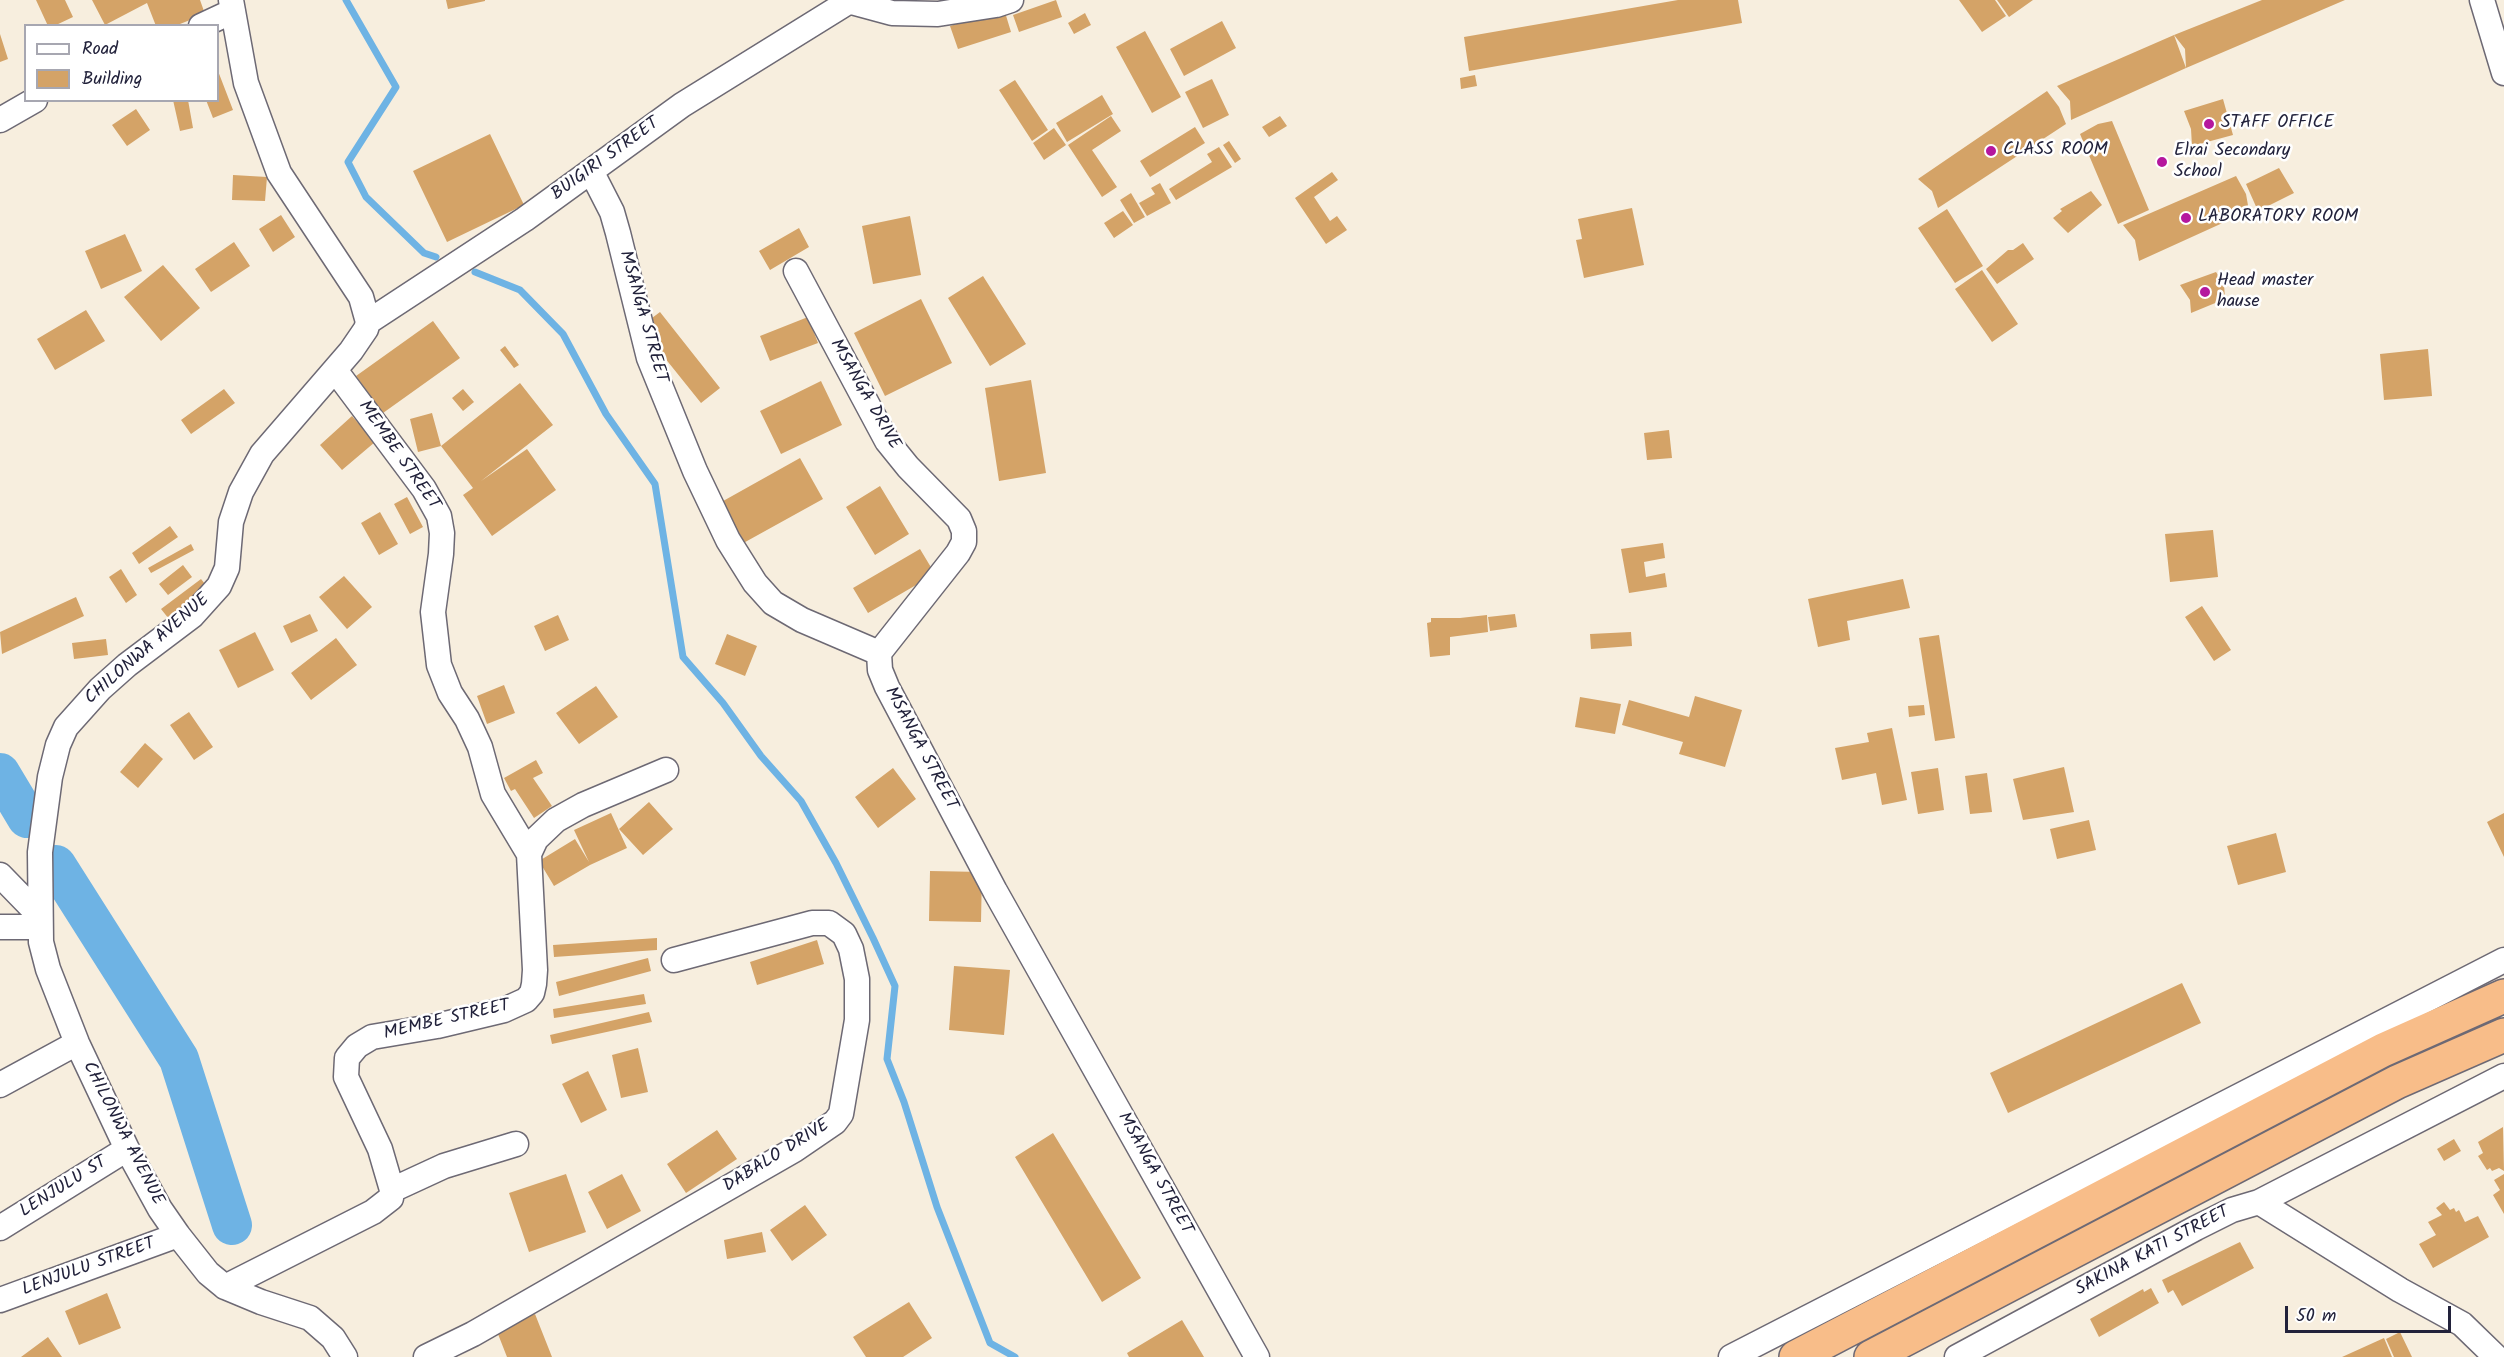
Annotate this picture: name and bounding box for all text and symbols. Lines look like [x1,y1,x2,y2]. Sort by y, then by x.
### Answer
legend [24,24,219,102]
text: Road [82,35,118,64]
text: Building [82,65,142,94]
place label: STAFF OFFICE [2221,113,2334,135]
street label: BUIGIRI STREET [548,114,664,206]
marker: STAFF OFFICE [2202,117,2216,131]
place label: CLASS ROOM [2003,140,2108,162]
place label: Elrai Secondary School [2174,141,2290,184]
marker: CLASS ROOM [1984,144,1998,158]
marker: Elrai Secondary School [2155,155,2169,169]
place label: LABORATORY ROOM [2198,207,2358,229]
marker: LABORATORY ROOM [2179,211,2193,225]
street label: MSANGA STREET [613,248,671,386]
place label: Head master hause [2217,271,2313,314]
marker: Head master hause [2198,285,2212,299]
street label: MSANGA DRIVE [824,336,904,454]
street label: MEMBE STREET [352,397,444,515]
street label: CHILONWA AVENUE [81,590,215,710]
street label: MSANGA STREET [878,684,962,814]
street label: MEMBE STREET [382,996,512,1046]
street label: CHILONWA AVENUE [76,1059,168,1209]
street label: MSANGA STREET [1111,1109,1197,1239]
street label: DABALO DRIVE [720,1116,834,1198]
street label: LENJULU ST [16,1153,112,1223]
street label: SAKINA KATI STREET [2072,1202,2234,1302]
street label: LENJULU STREET [20,1234,158,1302]
scale bar [2288,1294,2454,1332]
text: 50 m [2296,1302,2336,1331]

